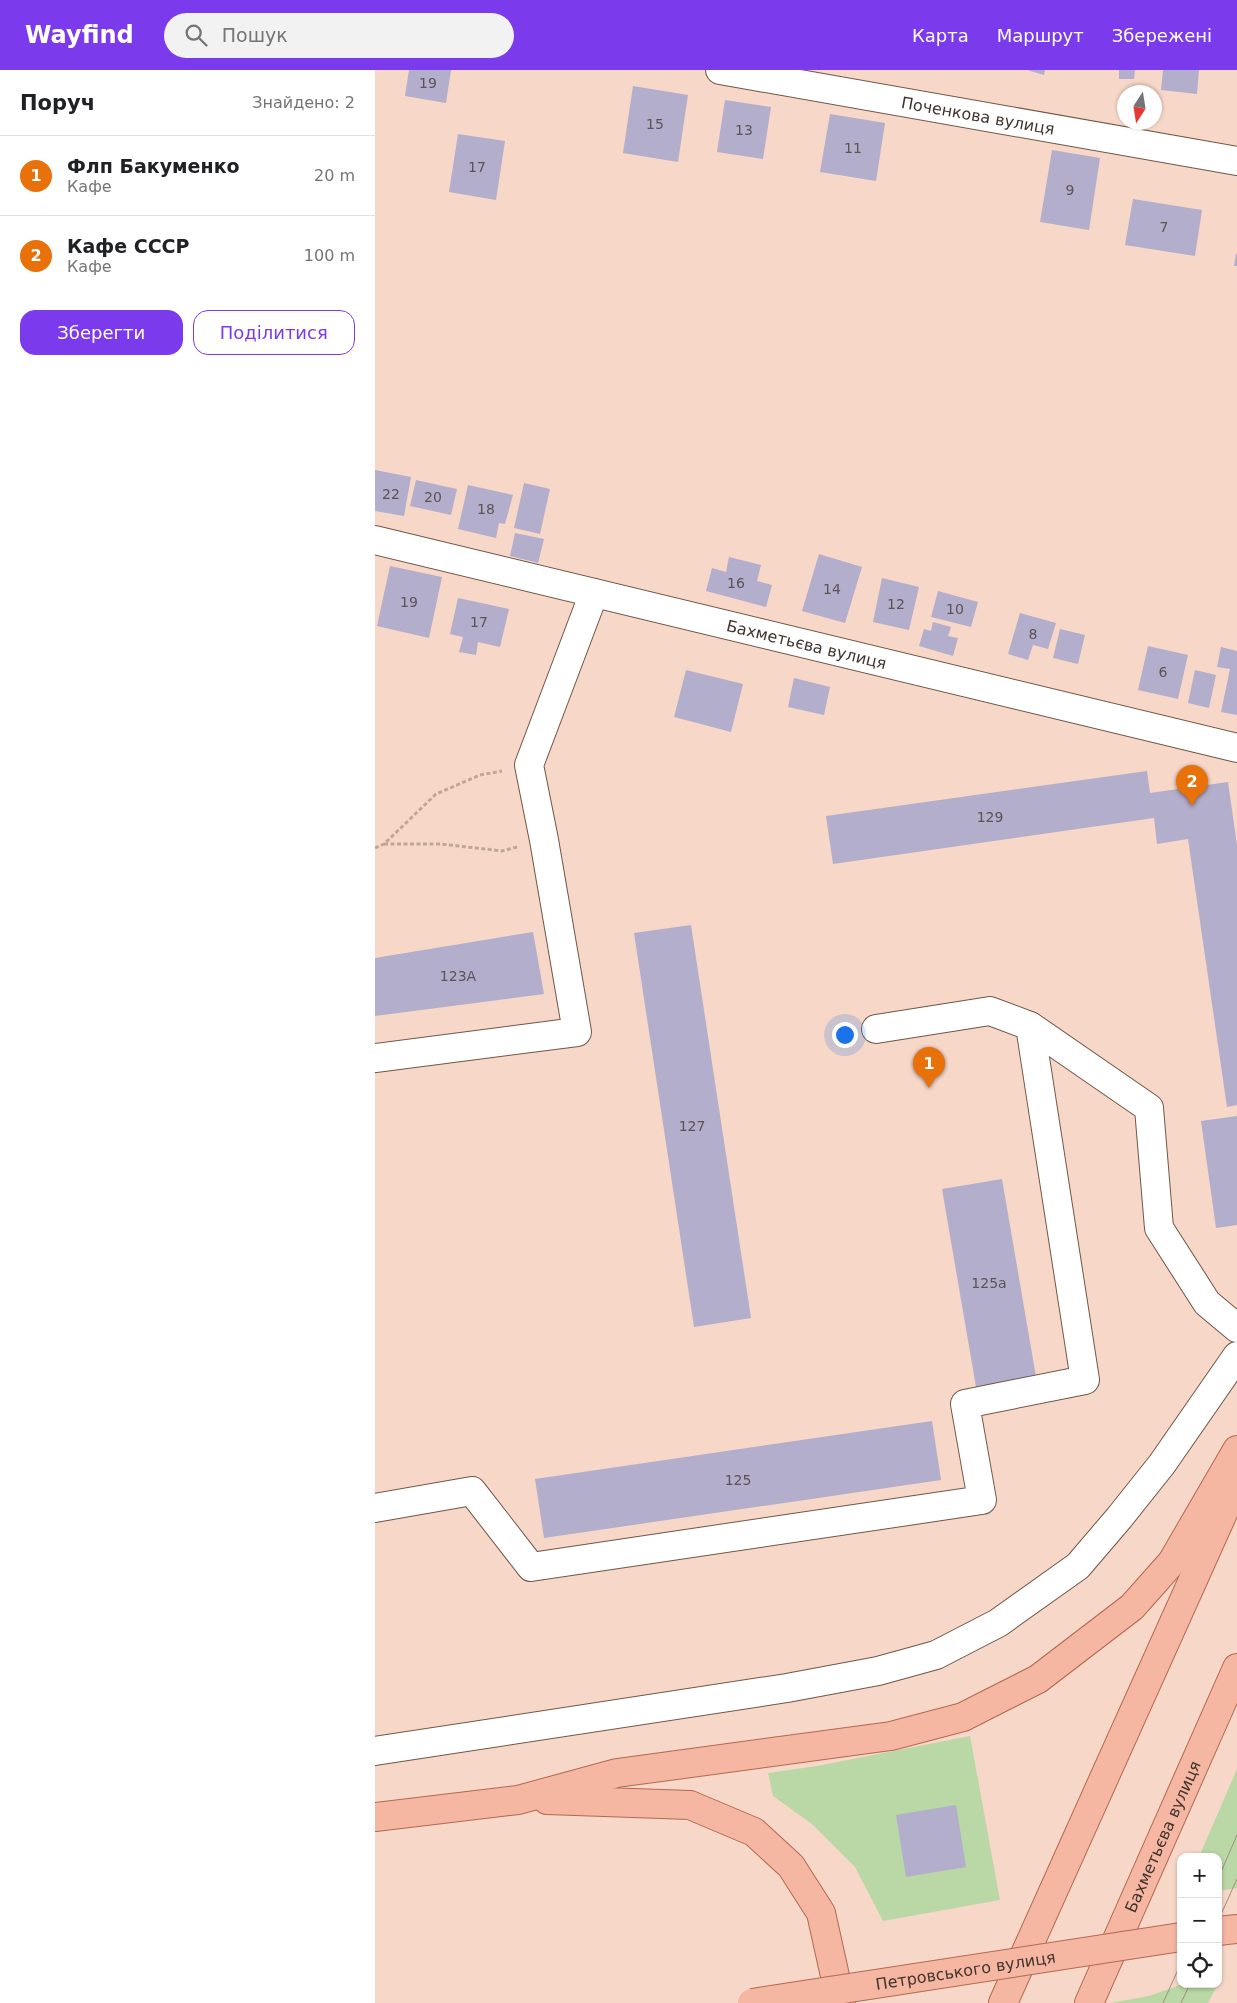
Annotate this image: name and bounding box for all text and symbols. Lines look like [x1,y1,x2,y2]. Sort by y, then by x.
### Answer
search box [164,13,514,58]
text: Wayfind [25,21,134,49]
icon: search [182,21,210,49]
text: Пошук [222,24,288,46]
text: Карта [912,25,969,46]
text: Маршрут [997,25,1084,46]
text: Збережені [1112,25,1212,46]
house number: 19 [419,75,437,91]
north arrow [1117,85,1162,130]
text: Поруч [20,91,95,115]
text: Знайдено: 2 [252,93,355,112]
street label: Поченкова вулиця [900,93,1056,139]
house number: 15 [646,116,664,132]
house number: 13 [735,122,753,138]
house number: 11 [844,140,862,156]
text: Флп Бакуменко [67,155,240,177]
house number: 17 [468,159,486,175]
text: 1 [30,166,42,185]
text: 20 m [314,166,355,185]
text: Кафе [67,177,112,196]
house number: 9 [1066,182,1074,198]
house number: 7 [1160,219,1168,235]
text: Кафе СССР [67,235,189,257]
text: 2 [30,246,42,265]
text: 100 m [304,246,355,265]
text: Кафе [67,257,112,276]
button: Зберегти [20,310,183,355]
button: Поділитися [193,310,355,355]
house number: 22 [382,486,400,502]
house number: 20 [424,489,442,505]
house number: 18 [477,501,495,517]
house number: 16 [727,575,745,591]
house number: 14 [823,581,841,597]
house number: 19 [400,594,418,610]
house number: 12 [887,596,905,612]
house number: 10 [946,601,964,617]
house number: 17 [470,614,488,630]
street label: Бахметьєва вулиця [724,616,889,673]
house number: 8 [1029,626,1037,642]
house number: 6 [1159,664,1168,680]
pin: 2 [1176,765,1208,806]
house number: 129 [977,809,1003,825]
house number: 123А [440,968,477,984]
your location [832,1022,858,1048]
pin: 1 [913,1047,945,1088]
house number: 127 [679,1118,705,1134]
house number: 125а [971,1275,1007,1291]
house number: 125 [725,1472,751,1488]
street label: Бахметьєва вулиця [1121,1758,1205,1916]
map controls [1177,1853,1222,1988]
button: + [1177,1853,1222,1898]
button: − [1177,1898,1222,1943]
button: locate [1177,1943,1222,1988]
street label: Петровського вулиця [874,1947,1057,1994]

